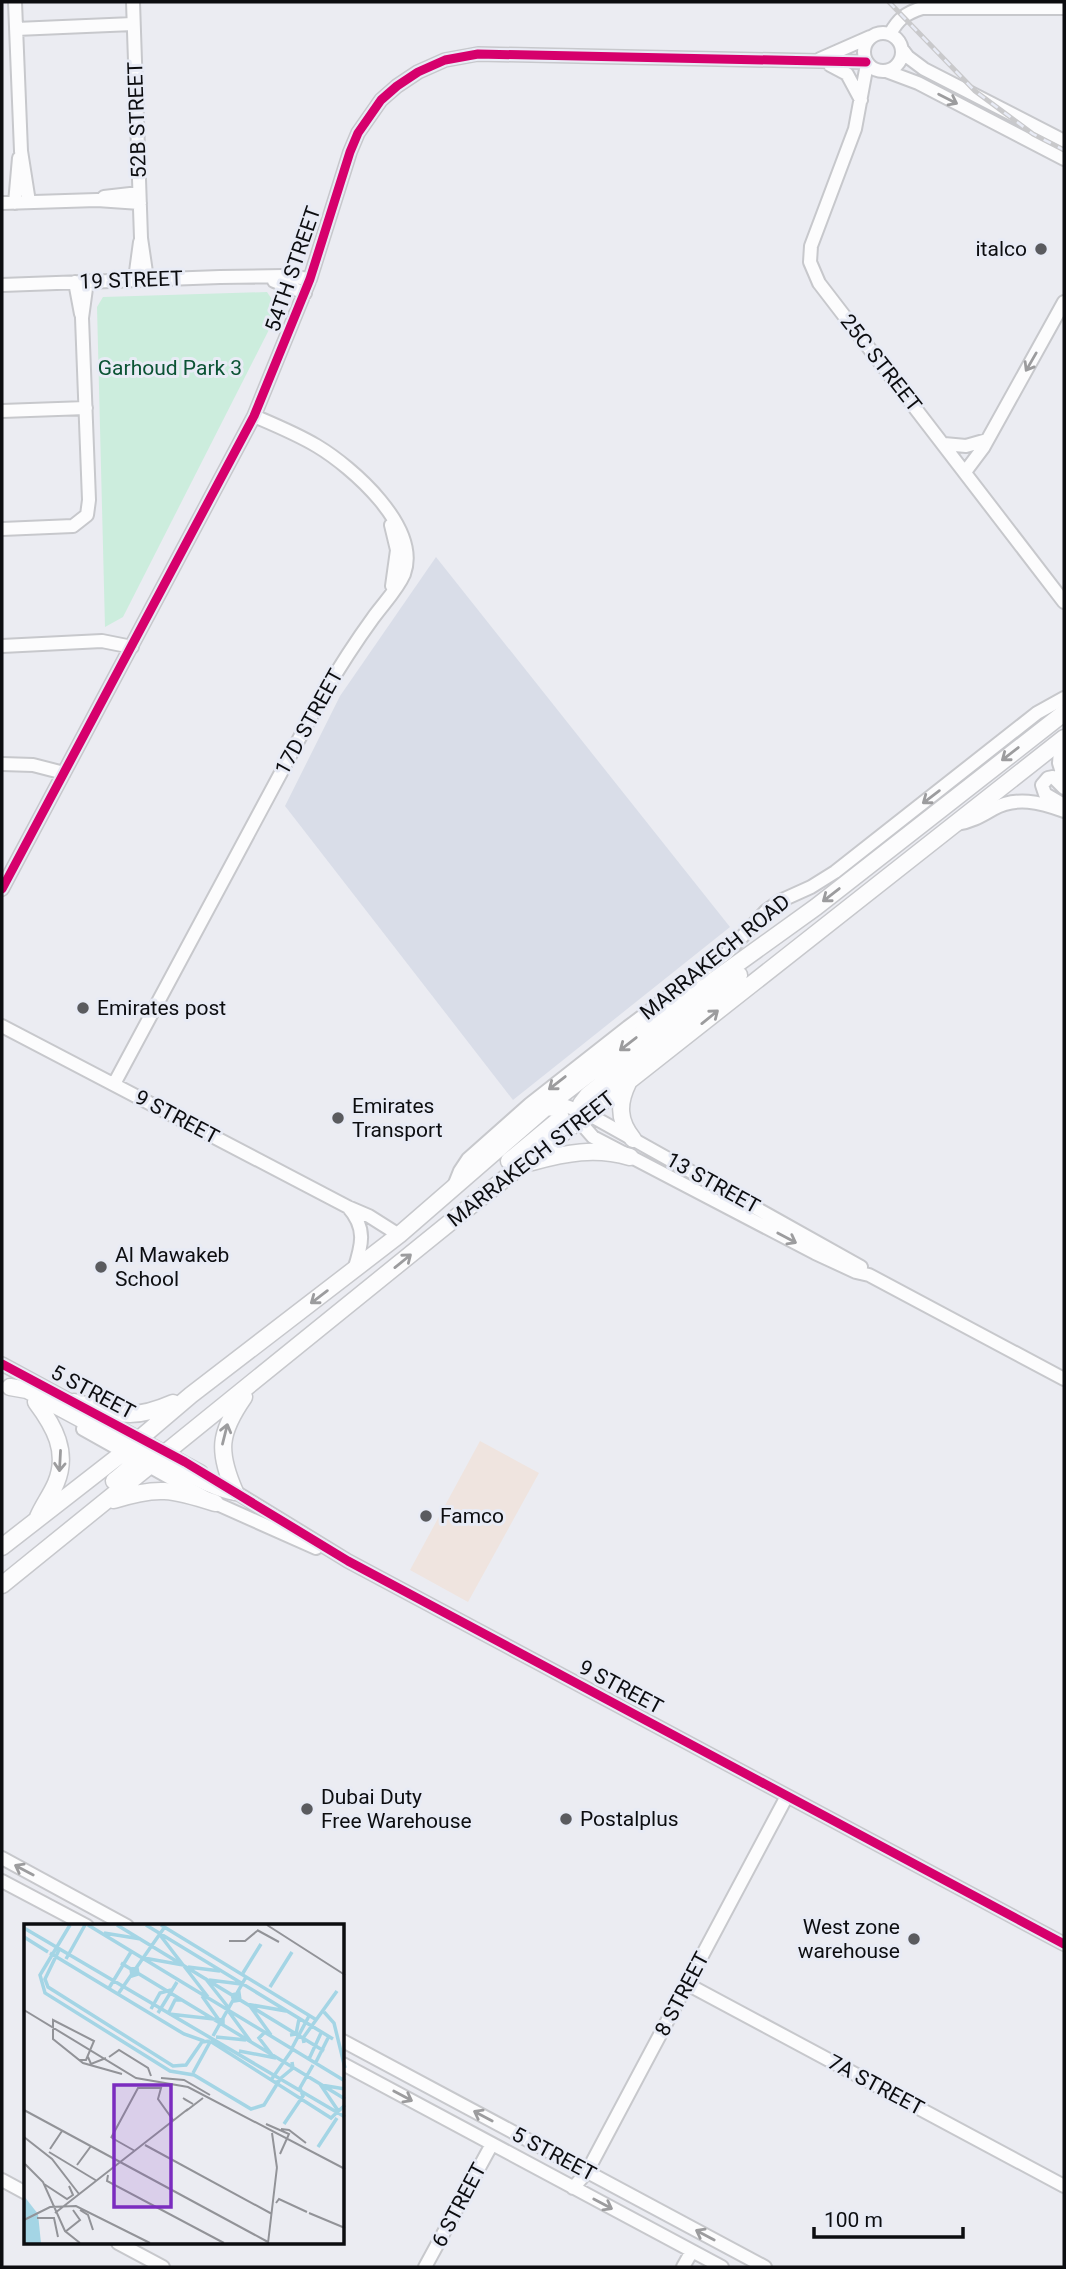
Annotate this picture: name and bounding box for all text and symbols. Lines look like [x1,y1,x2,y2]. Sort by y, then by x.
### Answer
street label: 52B STREET [123,61,151,179]
one-way arrow [937,93,958,106]
street label: 54TH STREET [260,203,326,335]
place label: italco [976,237,1027,261]
marker: italco [1033,241,1049,257]
street label: 19 STREET [79,266,184,294]
street label: 25C STREET [836,310,927,417]
one-way arrow [1024,351,1038,371]
park label: Garhoud Park 3 [98,356,242,380]
street label: 17D STREET [270,665,348,779]
one-way arrow [1001,747,1020,762]
one-way arrow [922,789,941,804]
one-way arrow [822,887,841,902]
street label: MARRAKECH ROAD [635,889,795,1025]
place label: Emirates post [97,996,226,1020]
marker: Emirates post [75,1000,91,1016]
one-way arrow [700,1010,718,1025]
one-way arrow [619,1037,638,1052]
one-way arrow [549,1075,567,1090]
street label: 9 STREET [131,1085,223,1149]
street label: MARRAKECH STREET [443,1086,620,1232]
place label: Emirates Transport [352,1094,443,1142]
marker: Emirates Transport [330,1110,346,1126]
street label: 13 STREET [662,1147,764,1219]
one-way arrow [776,1231,796,1245]
place label: Al Mawakeb School [115,1243,229,1291]
one-way arrow [393,1253,411,1269]
marker: Al Mawakeb School [93,1259,109,1275]
one-way arrow [311,1289,329,1304]
street label: 5 STREET [47,1360,139,1424]
one-way arrow [219,1423,232,1446]
one-way arrow [53,1449,66,1472]
place label: Famco [440,1504,504,1528]
marker: Famco [418,1508,434,1524]
street label: 9 STREET [575,1655,667,1719]
place label: Dubai Duty Free Warehouse [321,1785,472,1833]
marker: Dubai Duty Free Warehouse [299,1801,315,1817]
place label: Postalplus [580,1807,679,1831]
marker: Postalplus [558,1811,574,1827]
one-way arrow [14,1863,35,1876]
place label: West zone warehouse [798,1915,900,1963]
inset map [24,1924,345,2244]
marker: West zone warehouse [906,1931,922,1947]
street label: 8 STREET [650,1948,714,2040]
street label: 7A STREET [824,2050,929,2121]
one-way arrow [392,2090,413,2103]
one-way arrow [473,2109,493,2123]
street label: 5 STREET [508,2122,600,2186]
street label: 6 STREET [427,2159,491,2251]
scale bar [814,2196,963,2240]
one-way arrow [593,2197,613,2211]
text: 100 m [824,2208,883,2232]
one-way arrow [695,2228,716,2241]

